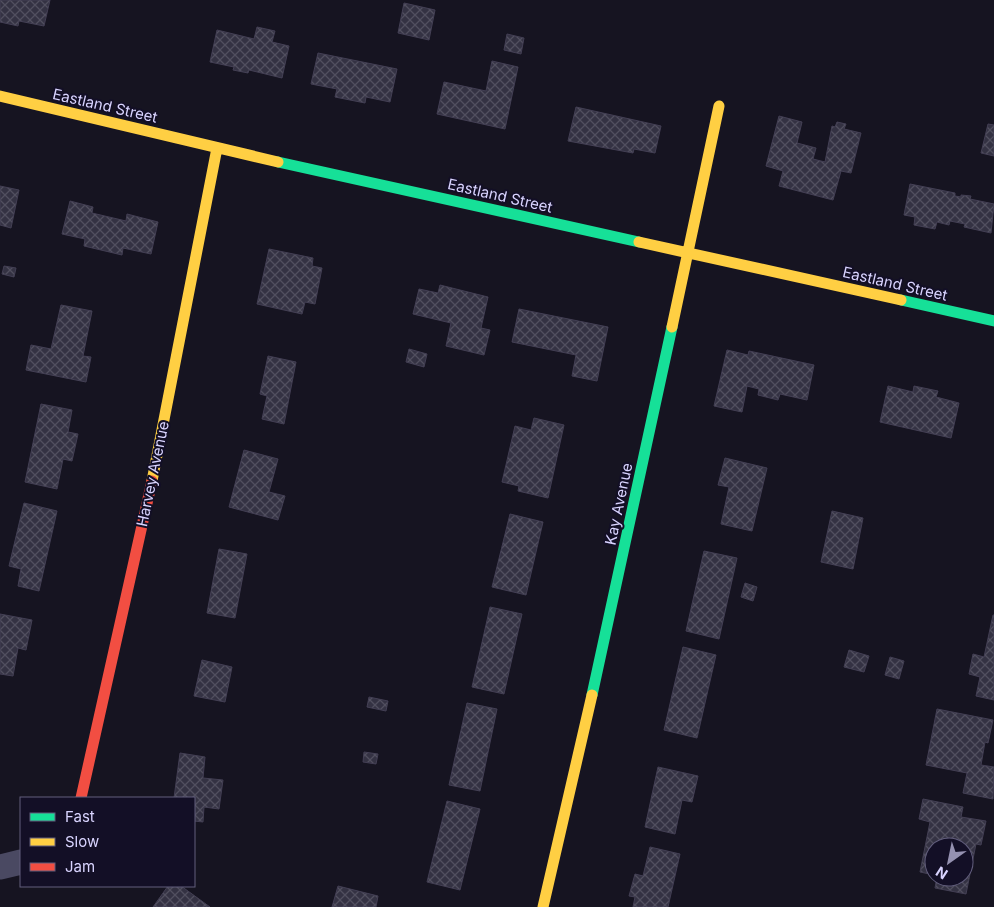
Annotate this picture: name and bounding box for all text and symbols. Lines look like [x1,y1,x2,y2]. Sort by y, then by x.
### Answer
street label: Eastland Street [51,84,159,127]
street label: Eastland Street [446,174,554,217]
street label: Eastland Street [841,262,949,305]
street label: Harvey Avenue [132,419,173,528]
street label: Kay Avenue [601,461,636,547]
legend [20,797,195,887]
text: Fast [65,807,95,826]
text: Slow [65,832,99,851]
north arrow [924,837,974,887]
text: Jam [65,857,95,876]
text: N [933,863,951,883]

